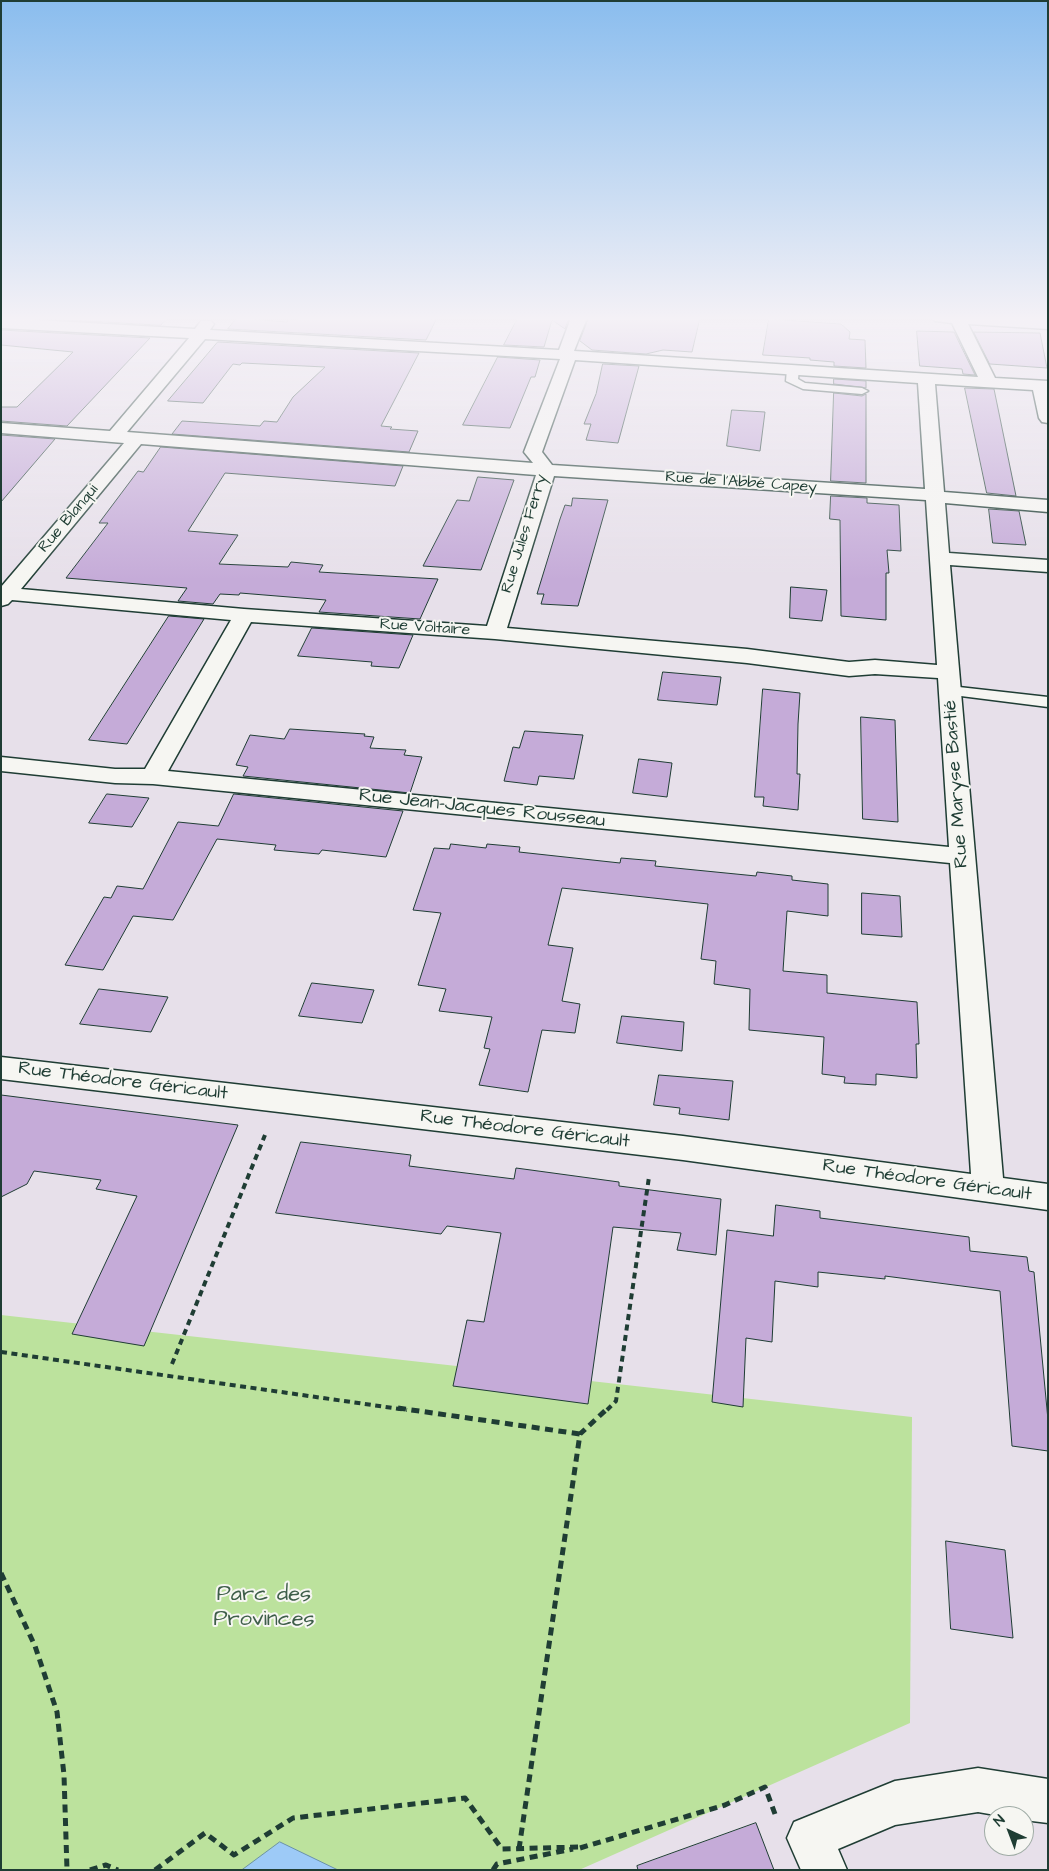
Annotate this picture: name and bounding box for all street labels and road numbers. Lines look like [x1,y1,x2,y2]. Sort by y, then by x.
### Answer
street label: Rue de l'Abbé Capey [664,468,818,498]
street label: Rue Jules Ferry [498,472,552,596]
street label: Rue Blanqui [35,481,103,557]
street label: Rue Voltaire [379,615,471,641]
street label: Rue Maryse Bastié [940,699,974,869]
street label: Rue Jean-Jacques Rousseau [358,785,606,833]
street label: Rue Théodore Géricault [17,1058,229,1106]
street label: Rue Théodore Géricault [419,1106,631,1154]
street label: Rue Théodore Géricault [821,1155,1033,1207]

